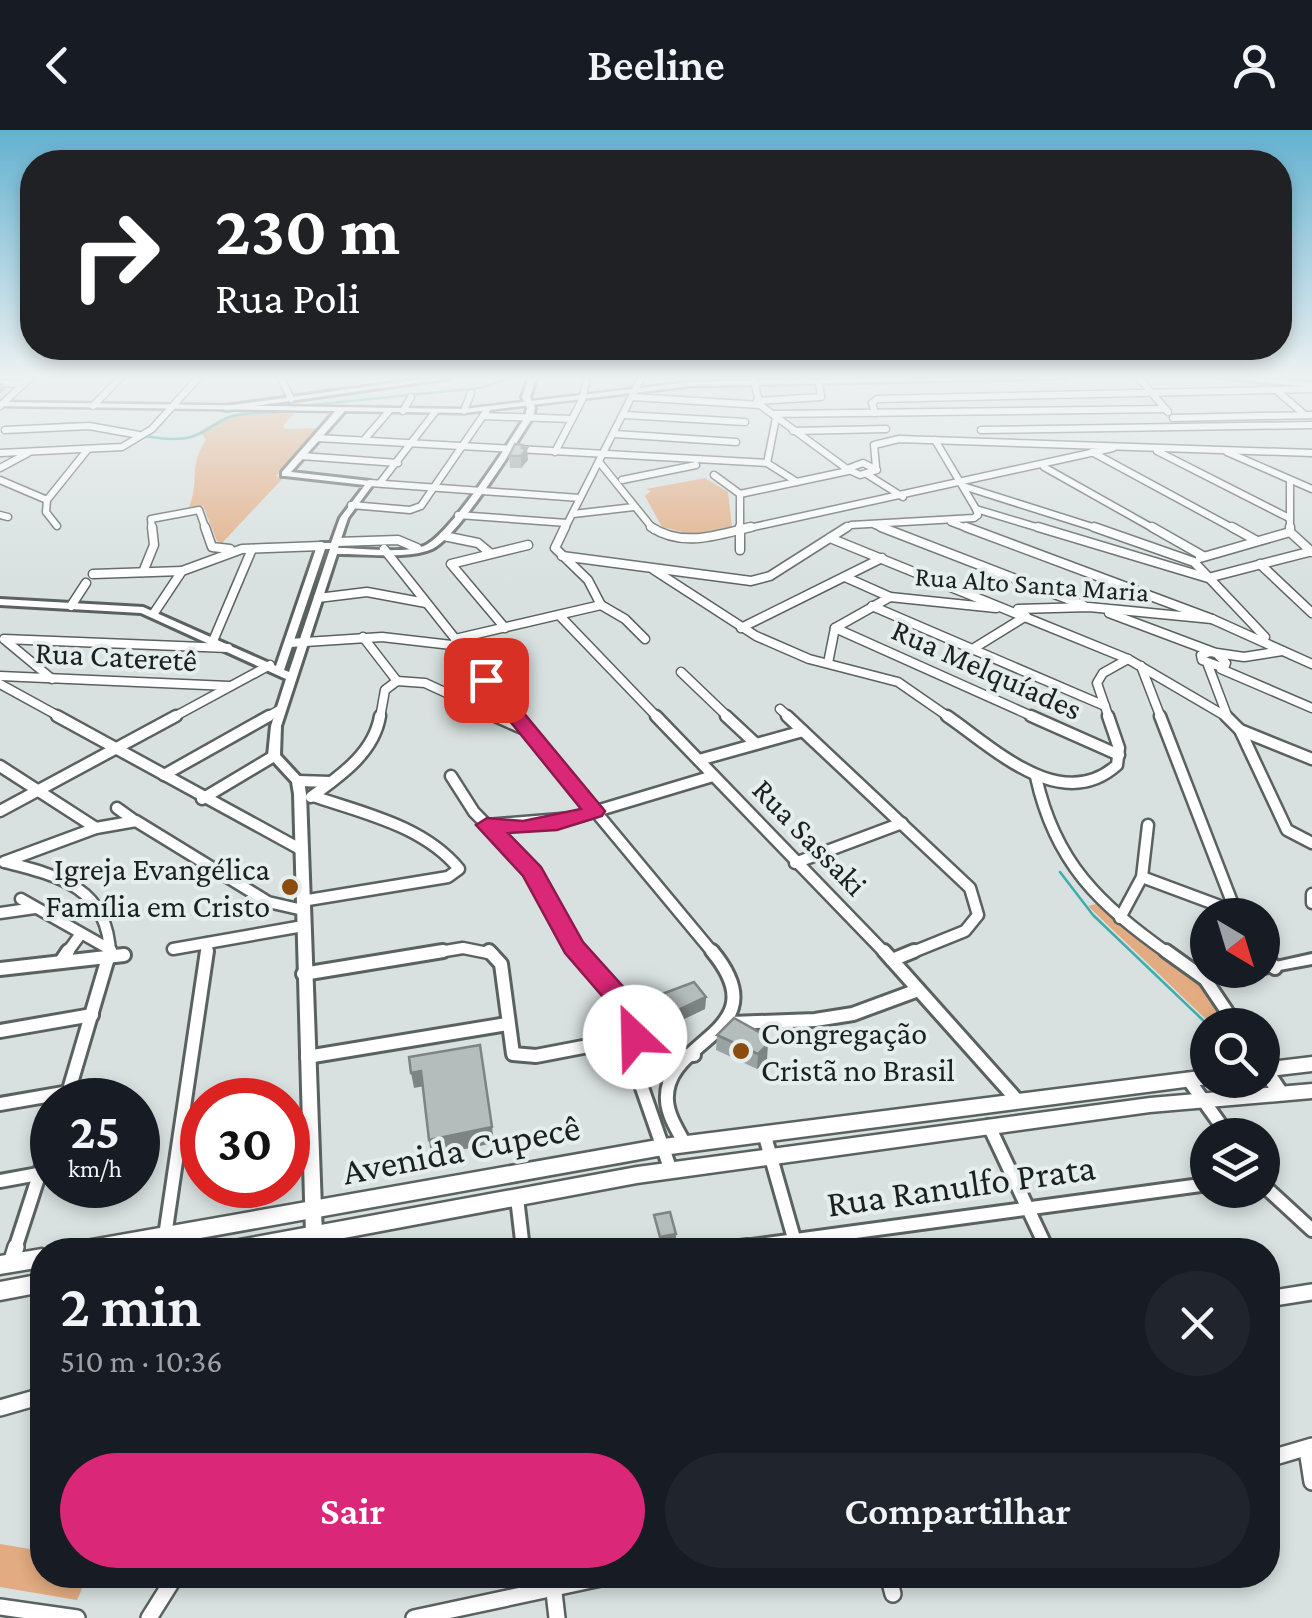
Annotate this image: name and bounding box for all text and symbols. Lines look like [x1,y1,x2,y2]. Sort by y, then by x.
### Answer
icon: back [30,38,85,93]
icon: person [1227,38,1282,93]
text: Beeline [587,40,725,90]
icon: right [50,190,180,320]
text: 230 m [215,191,400,269]
text: Rua Poli [215,273,360,323]
street label: Rua Alto Santa Maria [914,560,1150,608]
street label: Rua Melquíades [886,611,1088,727]
street label: Rua Cateretê [34,634,198,678]
pin [444,638,529,723]
icon: arrive [459,653,514,708]
street label: Rua Sassaki [745,771,875,903]
place label: Igreja Evangélica Família em Cristo [45,851,270,924]
marker: Igreja Evangélica Família em Cristo [279,876,301,898]
north arrow [1190,898,1280,988]
map controls [1190,898,1280,1208]
position arrow [583,985,687,1089]
button: search [1190,1008,1280,1098]
place label: Congregação Cristã no Brasil [761,1015,955,1088]
marker: Congregação Cristã no Brasil [730,1040,752,1062]
speed limit sign: 30 [180,1078,310,1208]
text: 25 [70,1103,120,1159]
street label: Avenida Cupecê [339,1105,583,1193]
button: layers [1190,1118,1280,1208]
street label: Rua Ranulfo Prata [824,1145,1098,1225]
text: km/h [68,1155,122,1182]
button: close [1145,1271,1250,1376]
text: 2 min [60,1272,201,1339]
text: 510 m · 10:36 [60,1343,223,1379]
button: Sair [60,1453,645,1568]
button: Compartilhar [665,1453,1250,1568]

